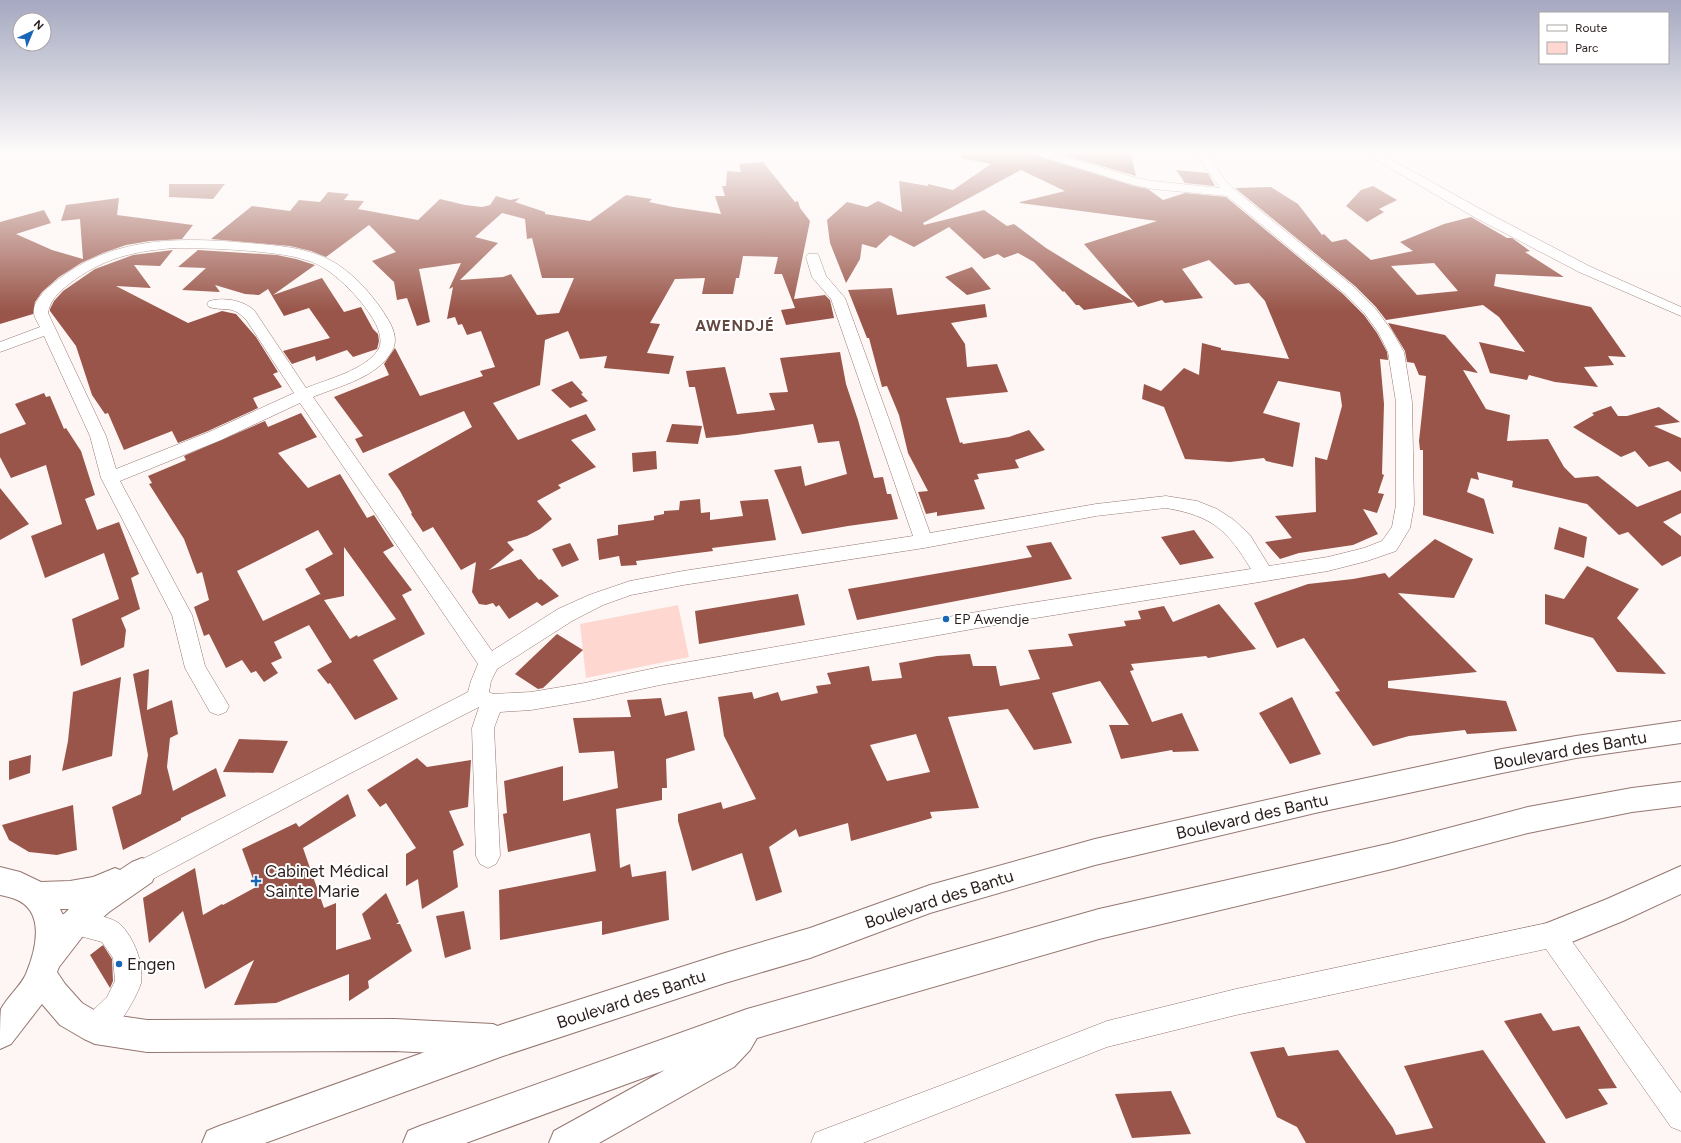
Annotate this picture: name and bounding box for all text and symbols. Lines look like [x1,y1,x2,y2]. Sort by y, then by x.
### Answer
north arrow [12,12,52,52]
legend [1539,12,1669,64]
text: N [31,18,46,33]
text: Route [1575,21,1608,35]
text: Parc [1575,41,1599,55]
district label: AWENDJÉ [695,317,775,335]
place label: EP Awendje [954,611,1029,628]
marker: EP Awendje [941,614,951,624]
street label: Boulevard des Bantu [1492,727,1648,773]
street label: Boulevard des Bantu [1174,789,1330,843]
place label: Cabinet Médical Sainte Marie [265,861,388,901]
street label: Boulevard des Bantu [862,865,1016,933]
marker: Cabinet Médical Sainte Marie [250,875,262,887]
place label: Engen [127,954,175,974]
marker: Engen [114,959,124,969]
street label: Boulevard des Bantu [554,965,708,1033]

